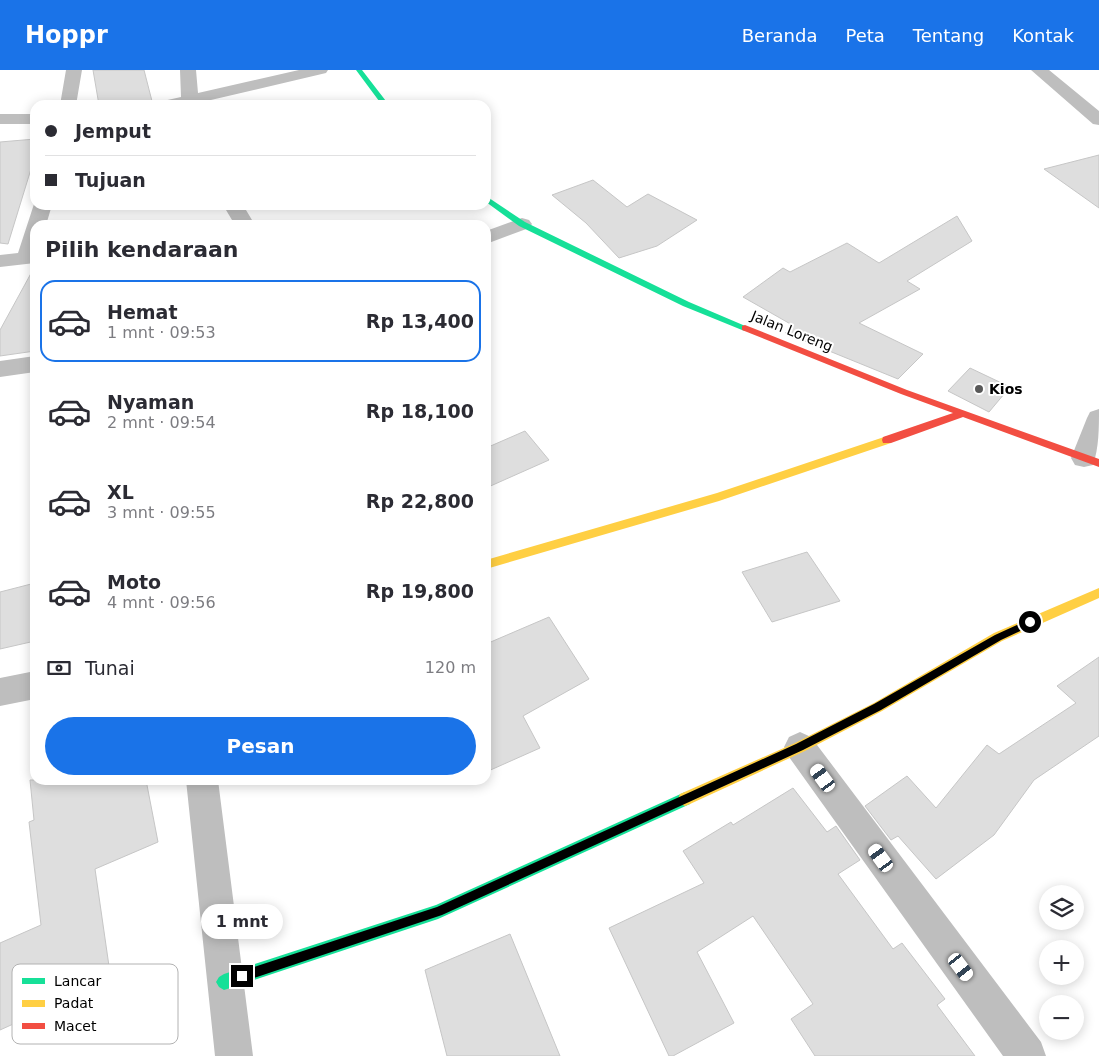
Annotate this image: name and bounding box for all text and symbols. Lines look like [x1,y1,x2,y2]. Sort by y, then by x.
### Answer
text: Hoppr [25,21,108,49]
text: Beranda [742,25,817,46]
text: Peta [845,25,885,46]
text: Tentang [913,25,984,46]
text: Kontak [1012,25,1074,46]
text: Jemput [75,120,151,142]
text: Tujuan [75,169,146,191]
text: Pilih kendaraan [45,237,239,262]
icon: car [47,299,92,344]
text: Hemat [107,301,178,323]
street label: Jalan Loreng [748,307,835,355]
text: Rp 13,400 [366,310,474,332]
text: 1 mnt · 09:53 [107,323,216,342]
place label: Kios [989,381,1023,397]
marker: Kios [973,383,985,395]
icon: car [47,389,92,434]
text: Nyaman [107,391,194,413]
text: Rp 18,100 [366,400,474,422]
text: 2 mnt · 09:54 [107,413,216,432]
icon: car [47,479,92,524]
text: XL [107,481,134,503]
text: Rp 22,800 [366,490,474,512]
text: 3 mnt · 09:55 [107,503,216,522]
icon: car [47,569,92,614]
text: Moto [107,571,161,593]
text: Rp 19,800 [366,580,474,602]
text: 4 mnt · 09:56 [107,593,216,612]
route start [1019,611,1041,633]
icon: cash [45,654,73,682]
text: Tunai [85,657,135,679]
text: 120 m [425,658,476,677]
button: Pesan [45,717,476,775]
car [808,761,837,795]
car [866,841,895,875]
map controls [1039,885,1084,1040]
button: layers [1039,885,1084,930]
callout: 1 mnt [201,904,283,938]
text: 1 mnt [216,912,268,931]
button: + [1039,940,1084,985]
car [945,951,976,983]
legend [12,964,178,1044]
route end [231,965,253,987]
text: Lancar [54,973,102,989]
text: Padat [54,995,94,1011]
button: − [1039,995,1084,1040]
text: Macet [54,1018,97,1034]

